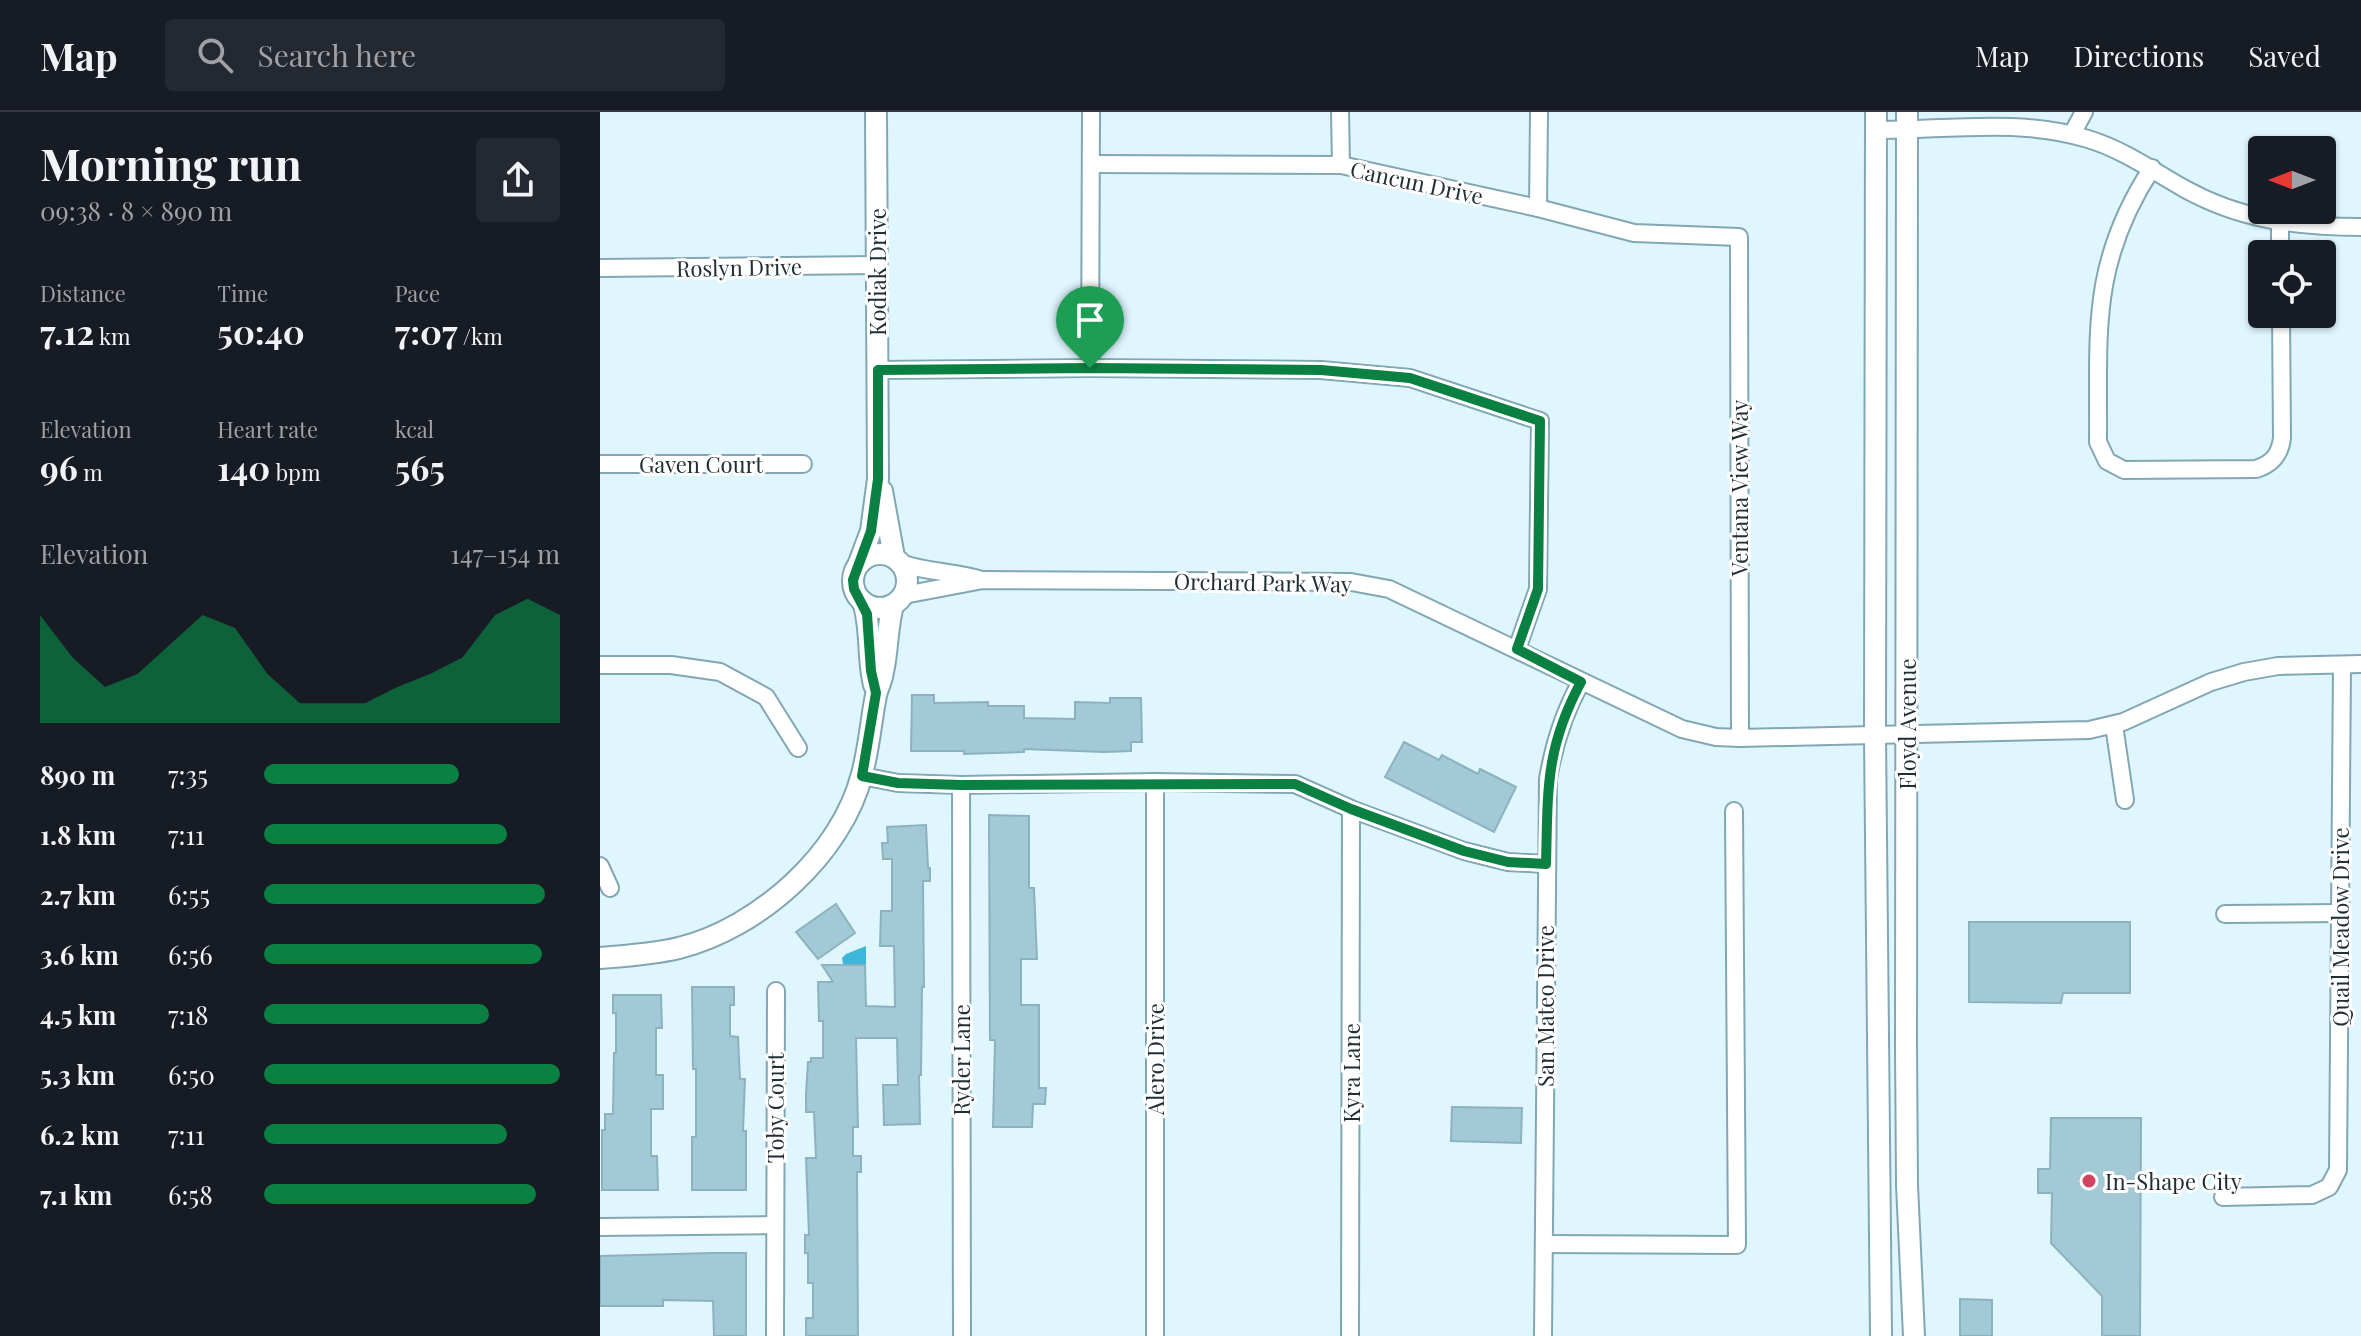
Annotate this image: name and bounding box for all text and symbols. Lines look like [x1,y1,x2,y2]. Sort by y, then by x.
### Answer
search box [165,19,725,91]
text: Map [40,30,117,81]
icon: search [193,33,237,77]
text: Search here [257,35,416,75]
text: Map [1975,37,2029,74]
text: Directions [2073,37,2204,74]
text: Saved [2248,37,2321,74]
text: Morning run [40,133,302,192]
north arrow [2248,136,2336,224]
map controls [2248,136,2336,328]
button: share [476,138,560,222]
street label: Cancun Drive [1348,153,1486,211]
text: 09:38 · 8 × 890 m [40,193,232,228]
street label: Kodiak Drive [862,208,892,336]
button: locate [2248,240,2336,328]
street label: Roslyn Drive [676,251,802,283]
text: Distance [40,278,126,308]
text: Time [217,278,268,308]
text: Pace [395,278,440,308]
pin [1056,286,1124,368]
icon: arrive [1068,298,1112,342]
text: 7.12 [40,308,94,354]
text: 50:40 [217,308,305,354]
text: 7:07 [395,308,457,354]
text: km [94,321,131,351]
text: /km [457,321,503,351]
street label: Ventana View Way [1724,400,1754,577]
text: Elevation [40,414,132,444]
text: Heart rate [217,414,318,444]
text: kcal [395,414,434,444]
text: 96 [40,444,78,490]
text: 140 [217,444,270,490]
text: 565 [395,444,445,490]
street label: Gaven Court [639,449,764,479]
text: m [78,457,103,487]
text: bpm [270,457,320,487]
text: Elevation [40,536,148,571]
text: 147–154 m [450,536,560,571]
street label: Orchard Park Way [1174,565,1352,599]
street label: Floyd Avenue [1892,658,1922,790]
text: 890 m [40,757,115,792]
text: 7:35 [168,757,208,792]
text: 1.8 km [40,817,116,852]
text: 7:11 [168,817,205,852]
street label: Quail Meadow Drive [2325,827,2355,1027]
text: 2.7 km [40,877,116,912]
text: 6:55 [168,877,210,912]
street label: San Mateo Drive [1530,925,1560,1087]
text: 3.6 km [40,937,119,972]
text: 6:56 [168,937,213,972]
text: 4.5 km [40,997,116,1032]
text: 7:18 [168,997,209,1032]
street label: Alero Drive [1140,1003,1170,1116]
street label: Ryder Lane [946,1004,976,1116]
street label: Kyra Lane [1336,1023,1366,1123]
street label: Toby Court [760,1052,790,1163]
text: 5.3 km [40,1057,115,1092]
text: 6:50 [168,1057,215,1092]
text: 6.2 km [40,1117,119,1152]
text: 7:11 [168,1117,205,1152]
place label: In-Shape City [2105,1166,2242,1196]
marker: In-Shape City [2080,1172,2098,1190]
text: 7.1 km [40,1177,112,1212]
text: 6:58 [168,1177,213,1212]

